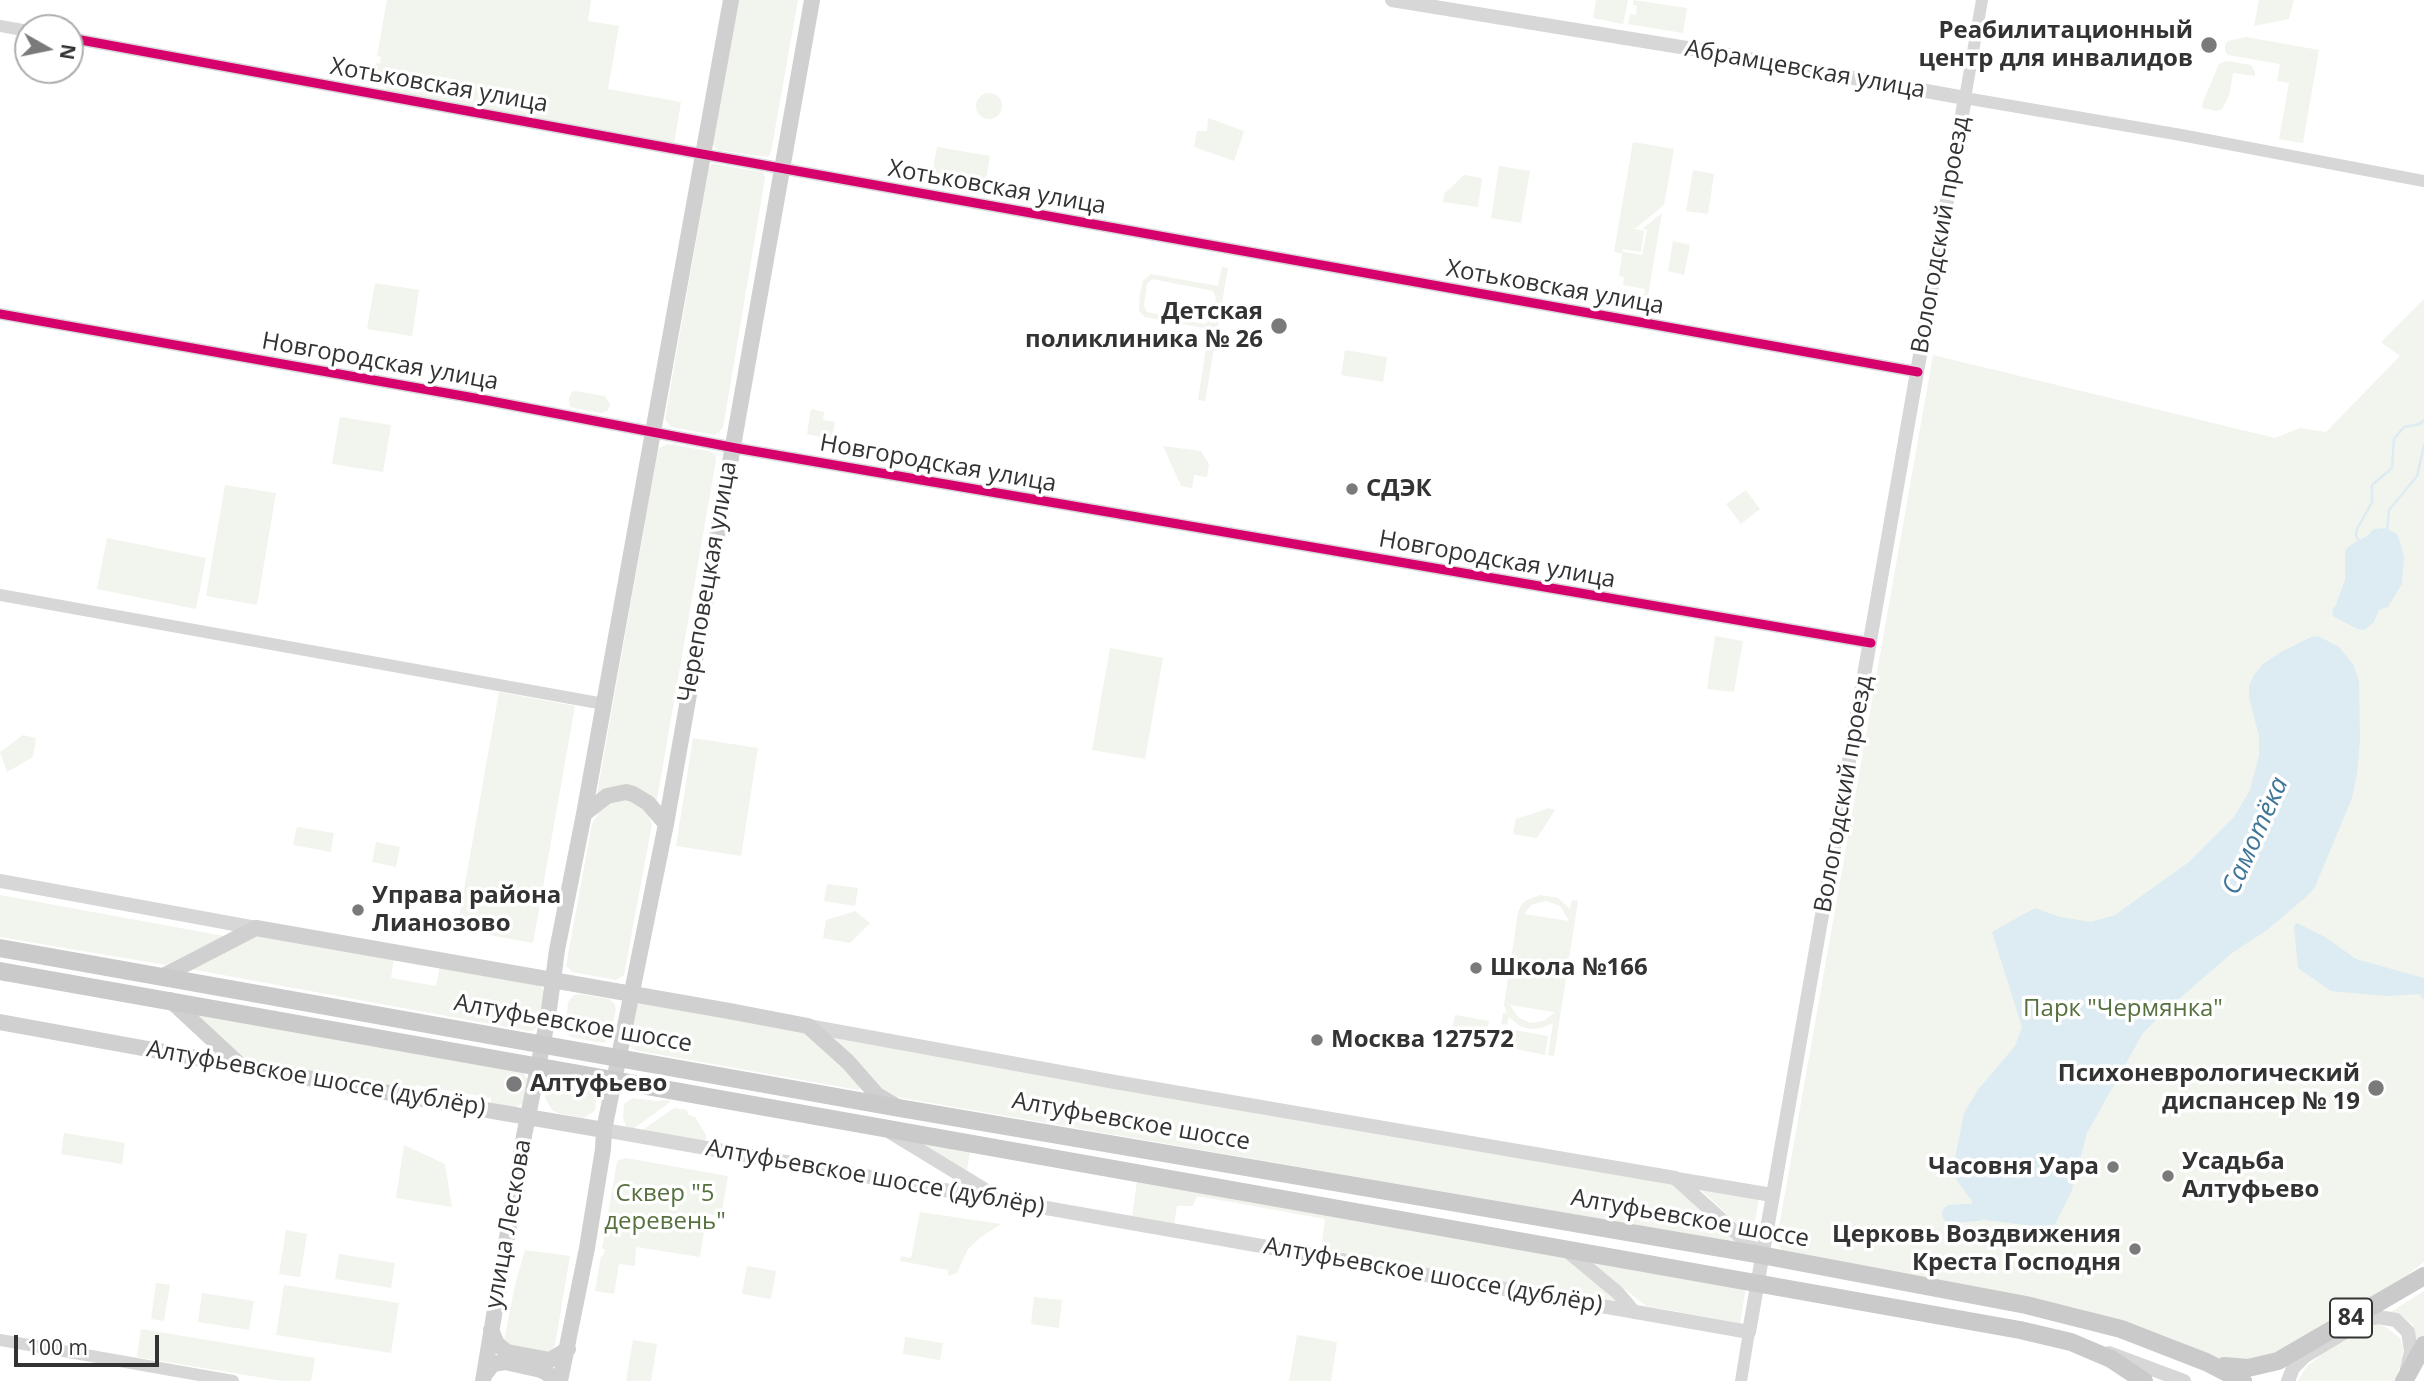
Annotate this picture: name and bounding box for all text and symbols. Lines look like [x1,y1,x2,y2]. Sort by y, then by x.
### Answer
north arrow [14,14,84,84]
place label: Реабилитационный центр для инвалидов [1918,17,2193,73]
street label: Абрамцевская улица [1683,35,1927,105]
marker: Реабилитационный центр для инвалидов [2199,35,2219,55]
text: N [54,42,82,62]
street label: Хотьковская улица [328,53,550,119]
street label: Вологодский проезд [1906,114,1976,356]
street label: Хотьковская улица [886,155,1108,221]
street label: Хотьковская улица [1444,255,1666,321]
place label: Детская поликлиника № 26 [1025,298,1263,354]
marker: Детская поликлиника № 26 [1269,316,1289,336]
street label: Новгородская улица [259,327,501,397]
street label: Новгородская улица [817,429,1059,499]
street label: Череповецкая улица [673,459,743,705]
place label: СДЭК [1366,475,1432,503]
marker: СДЭК [1344,481,1360,497]
street label: Новгородская улица [1376,525,1618,595]
street label: Вологодский проезд [1809,673,1879,915]
water label: Самотёка [2216,772,2296,900]
place label: Управа района Лианозово [372,882,561,938]
marker: Управа района Лианозово [350,902,366,918]
place label: Школа №166 [1490,954,1648,982]
marker: Школа №166 [1468,960,1484,976]
street label: Алтуфьевское шоссе [452,989,694,1059]
park label: Парк "Чермянка" [2023,995,2223,1023]
place label: Москва 127572 [1331,1026,1514,1054]
marker: Москва 127572 [1309,1032,1325,1048]
street label: Алтуфьевское шоссе (дублёр) [144,1035,488,1123]
place label: Психоневрологический диспансер № 19 [2058,1060,2360,1116]
place label: Алтуфьево [530,1070,667,1098]
marker: Алтуфьево [504,1074,524,1094]
marker: Психоневрологический диспансер № 19 [2366,1078,2386,1098]
street label: Алтуфьевское шоссе [1010,1087,1252,1157]
street label: Алтуфьевское шоссе (дублёр) [703,1134,1047,1222]
street label: улица Лескова [480,1137,538,1311]
place label: Усадьба Алтуфьево [2182,1148,2319,1204]
place label: Часовня Уара [1928,1153,2099,1181]
marker: Часовня Уара [2105,1159,2121,1175]
marker: Усадьба Алтуфьево [2160,1168,2176,1184]
park label: Сквер "5 деревень" [604,1180,726,1236]
street label: Алтуфьевское шоссе [1569,1184,1811,1254]
place label: Церковь Воздвижения Креста Господня [1832,1221,2121,1277]
street label: Алтуфьевское шоссе (дублёр) [1261,1232,1605,1320]
marker: Церковь Воздвижения Креста Господня [2127,1241,2143,1257]
road number: 84 [2330,1298,2372,1338]
scale bar [18,1322,163,1366]
text: 100 m [27,1333,88,1361]

